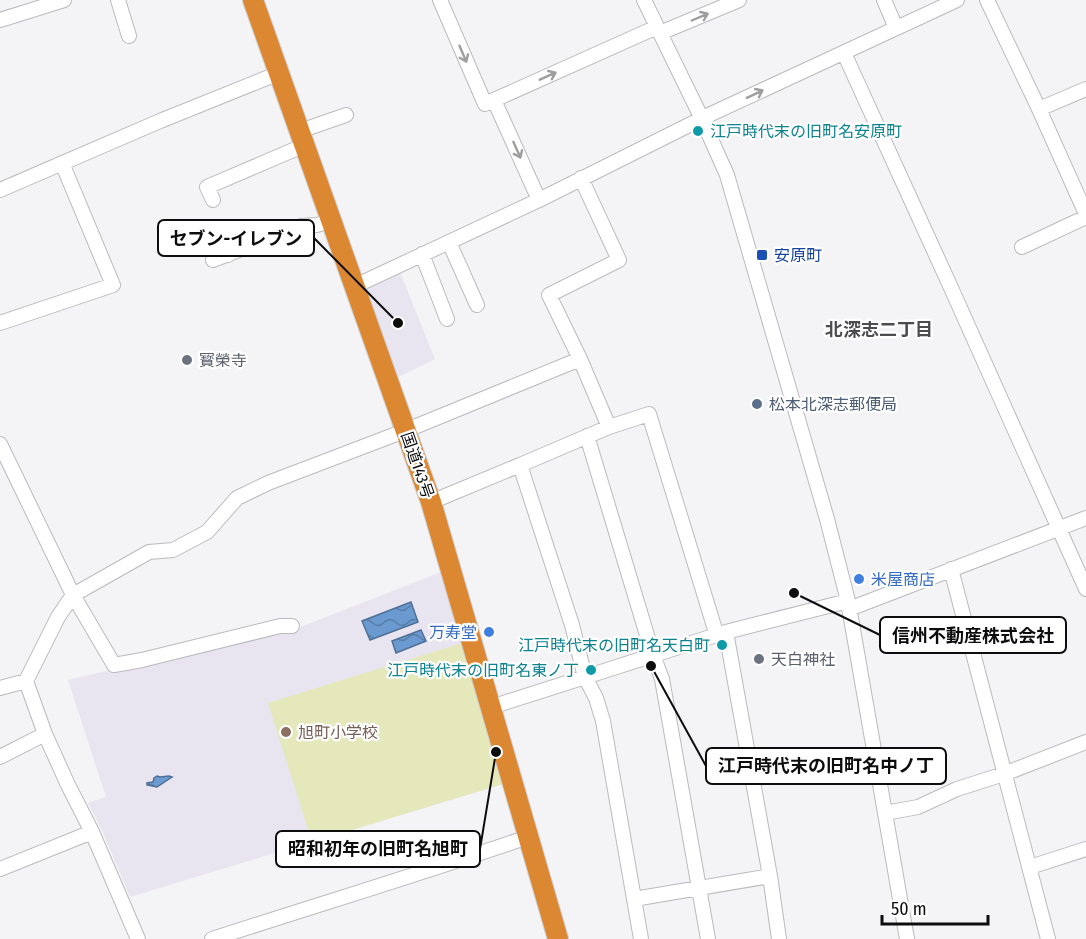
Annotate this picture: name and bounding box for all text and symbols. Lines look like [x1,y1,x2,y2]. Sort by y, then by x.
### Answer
one-way arrow [690,11,708,22]
one-way arrow [458,44,469,62]
one-way arrow [538,70,556,81]
one-way arrow [745,88,763,99]
place label: 江戸時代末の旧町名安原町 [710,122,902,141]
marker: 江戸時代末の旧町名安原町 [691,124,705,138]
one-way arrow [511,140,523,158]
callout: セブン-イレブン [158,220,314,256]
text: セブン-イレブン [170,228,302,250]
place label: 安原町 [774,246,822,265]
marker: 安原町 [755,248,769,262]
district label: 北深志二丁目 [825,319,933,341]
place label: 寳榮寺 [199,351,247,370]
marker: 寳榮寺 [180,353,194,367]
place label: 松本北深志郵便局 [769,395,897,414]
marker: 松本北深志郵便局 [750,397,764,411]
street label: 国道143号 [397,429,438,501]
place label: 米屋商店 [871,570,935,589]
marker: 米屋商店 [852,572,866,586]
callout: 信州不動産株式会社 [880,617,1066,653]
place label: 万寿堂 [429,623,477,642]
marker: 万寿堂 [482,625,496,639]
text: 信州不動産株式会社 [892,625,1054,647]
place label: 江戸時代末の旧町名天白町 [518,636,710,655]
marker: 江戸時代末の旧町名天白町 [715,638,729,652]
place label: 天白神社 [771,650,835,669]
marker: 天白神社 [752,652,766,666]
place label: 江戸時代末の旧町名東ノ丁 [387,661,579,680]
marker: 江戸時代末の旧町名東ノ丁 [584,663,598,677]
place label: 旭町小学校 [298,723,378,742]
marker: 旭町小学校 [279,725,293,739]
callout: 江戸時代末の旧町名中ノ丁 [706,748,946,784]
text: 江戸時代末の旧町名中ノ丁 [718,755,934,777]
callout: 昭和初年の旧町名旭町 [276,831,480,867]
text: 昭和初年の旧町名旭町 [288,838,468,860]
scale bar [882,888,988,926]
text: 50 m [891,898,927,920]

